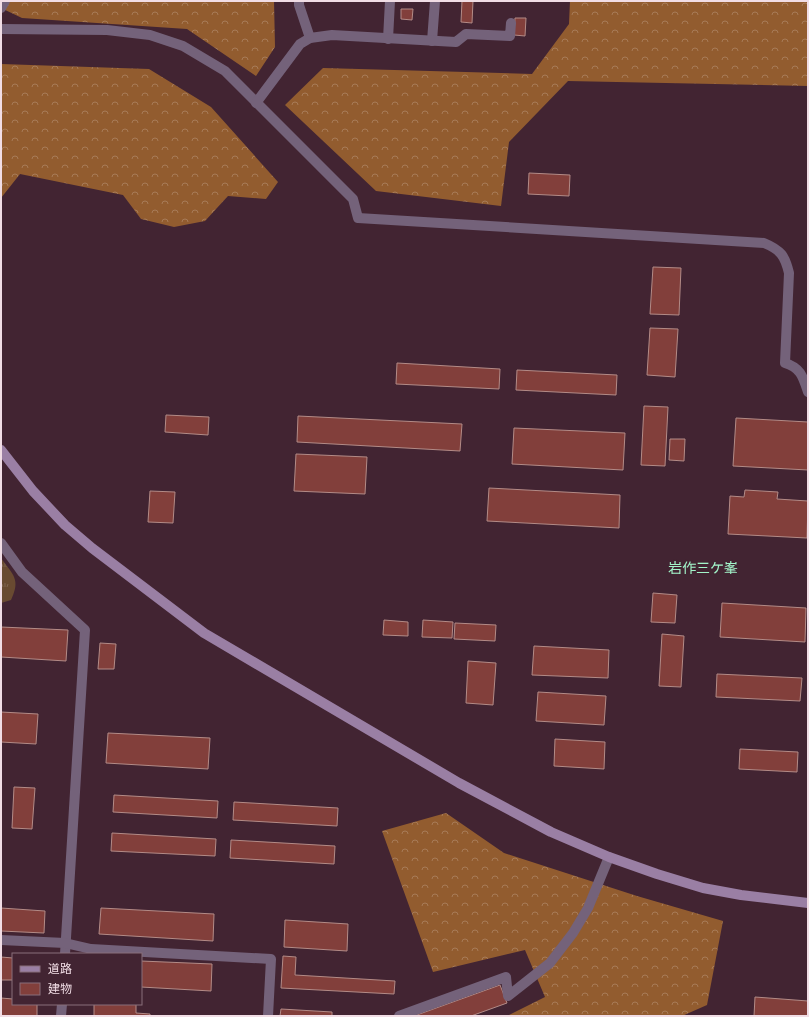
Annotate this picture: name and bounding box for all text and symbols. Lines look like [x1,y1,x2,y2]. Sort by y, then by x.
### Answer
district label: 岩作三ケ峯 [668,560,738,576]
legend [12,953,142,1005]
text: 道路 [48,962,72,976]
text: 建物 [48,982,72,996]

